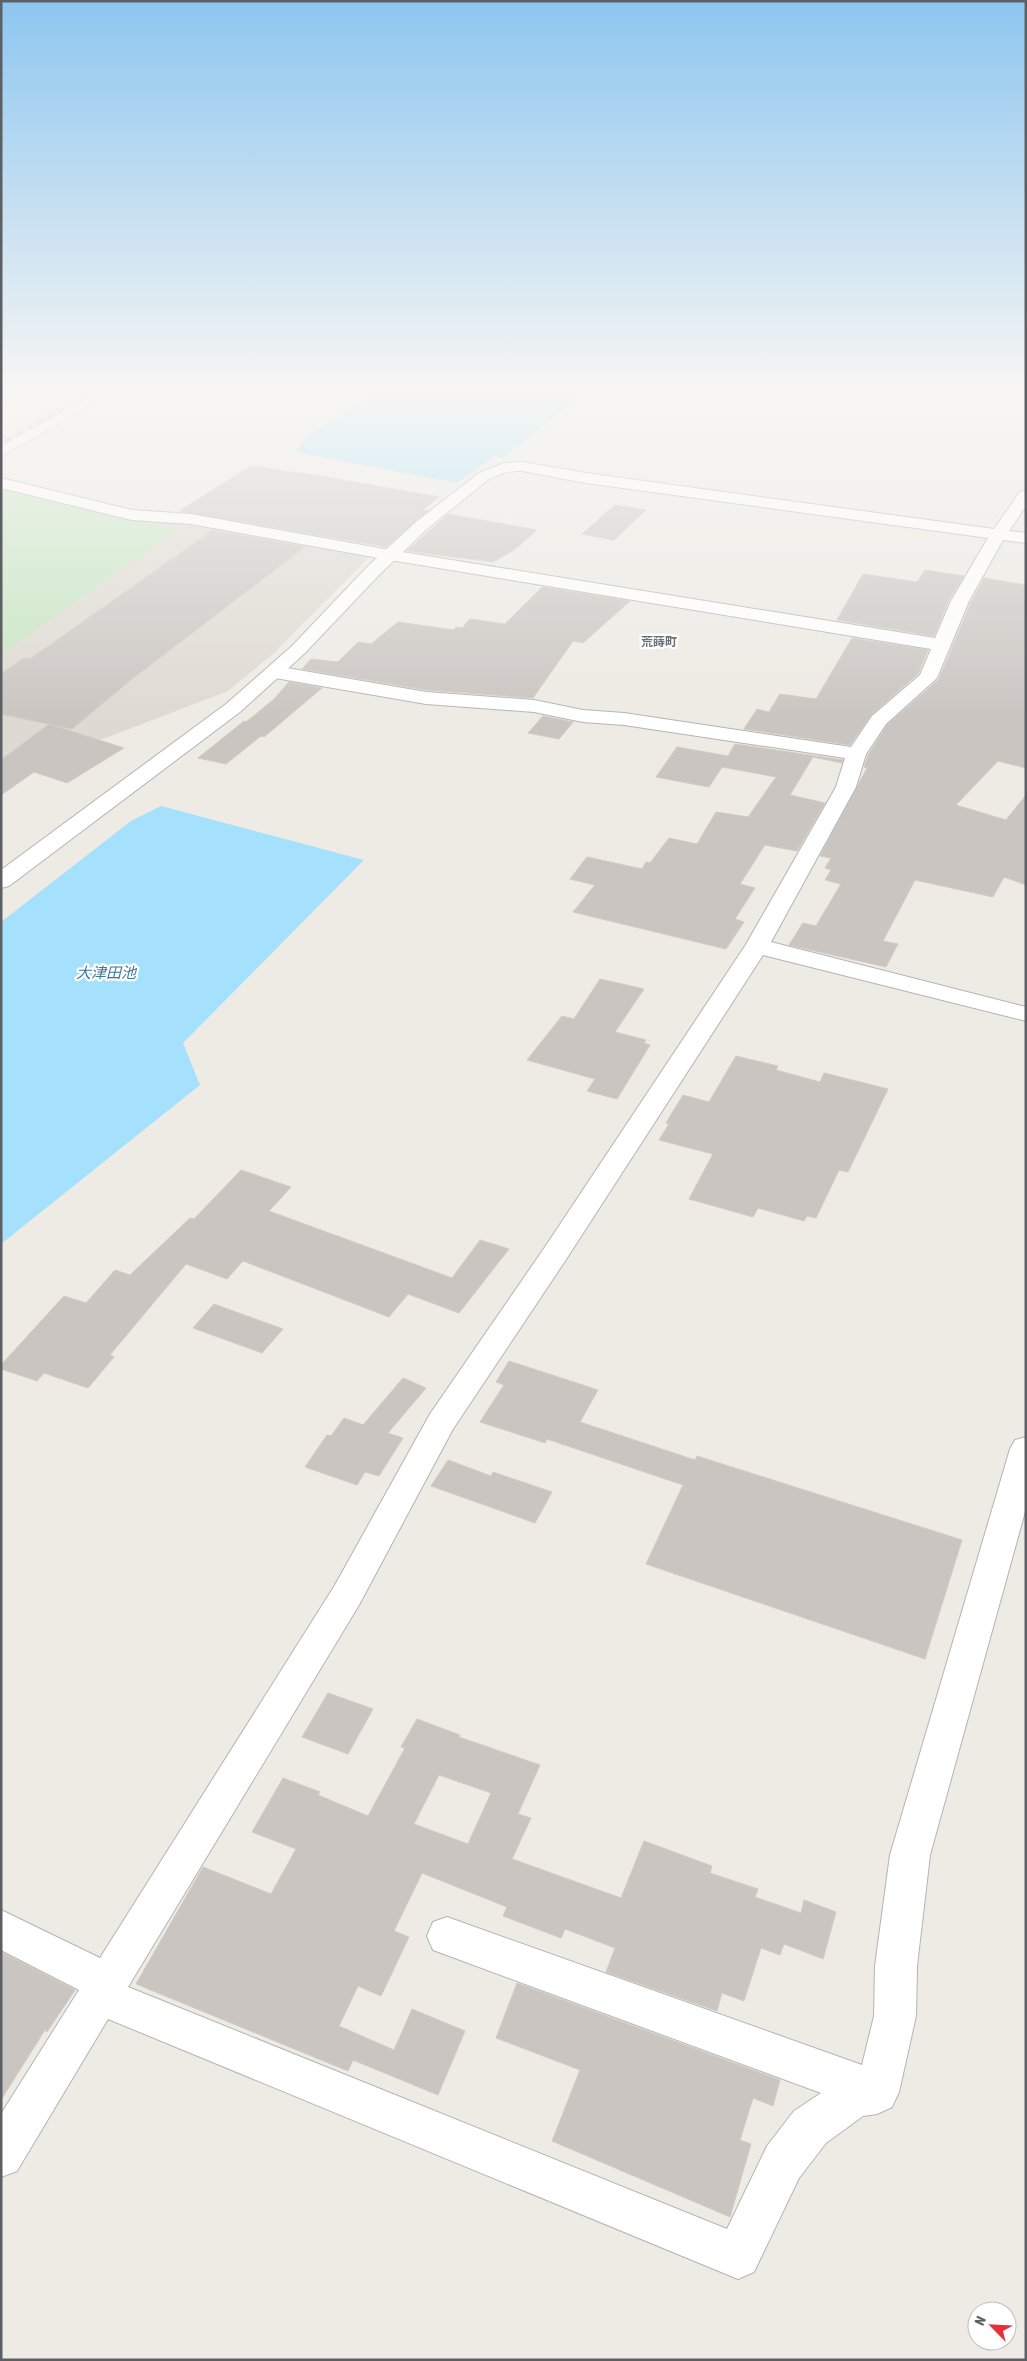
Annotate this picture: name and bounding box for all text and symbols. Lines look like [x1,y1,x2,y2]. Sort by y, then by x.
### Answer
district label: 荒蒔町 [641,635,677,649]
water label: 大津田池 [76,964,138,981]
north arrow [967,2301,1017,2351]
text: N [971,2314,989,2328]

